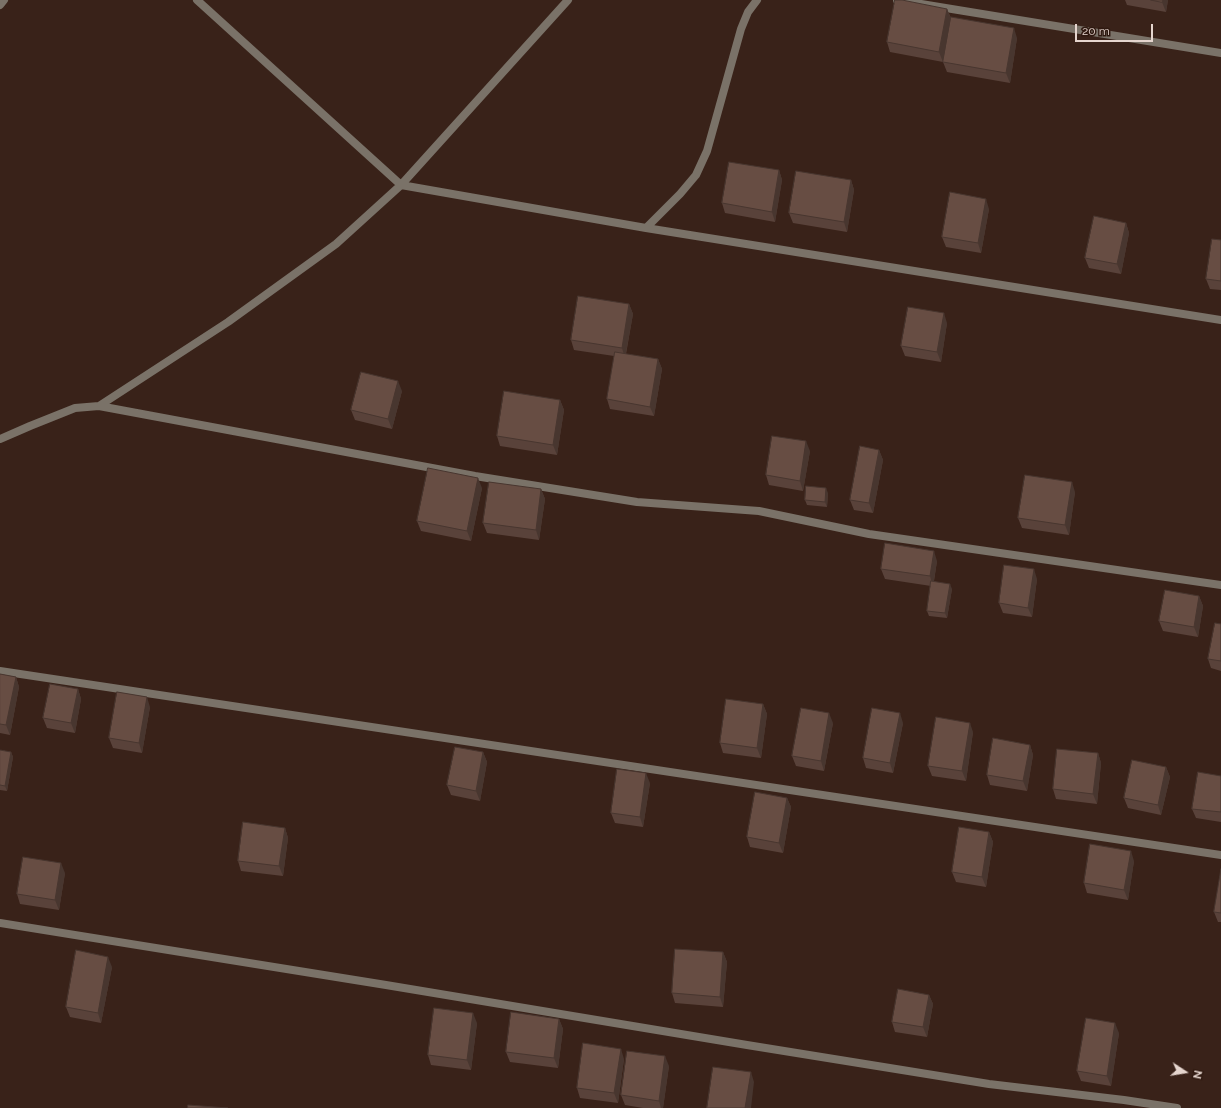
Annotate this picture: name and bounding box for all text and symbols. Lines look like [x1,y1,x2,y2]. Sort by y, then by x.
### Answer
scale bar [1077,16,1155,42]
text: 20 m [1082,24,1110,38]
north arrow [1165,1052,1205,1092]
text: N [1190,1069,1204,1080]

